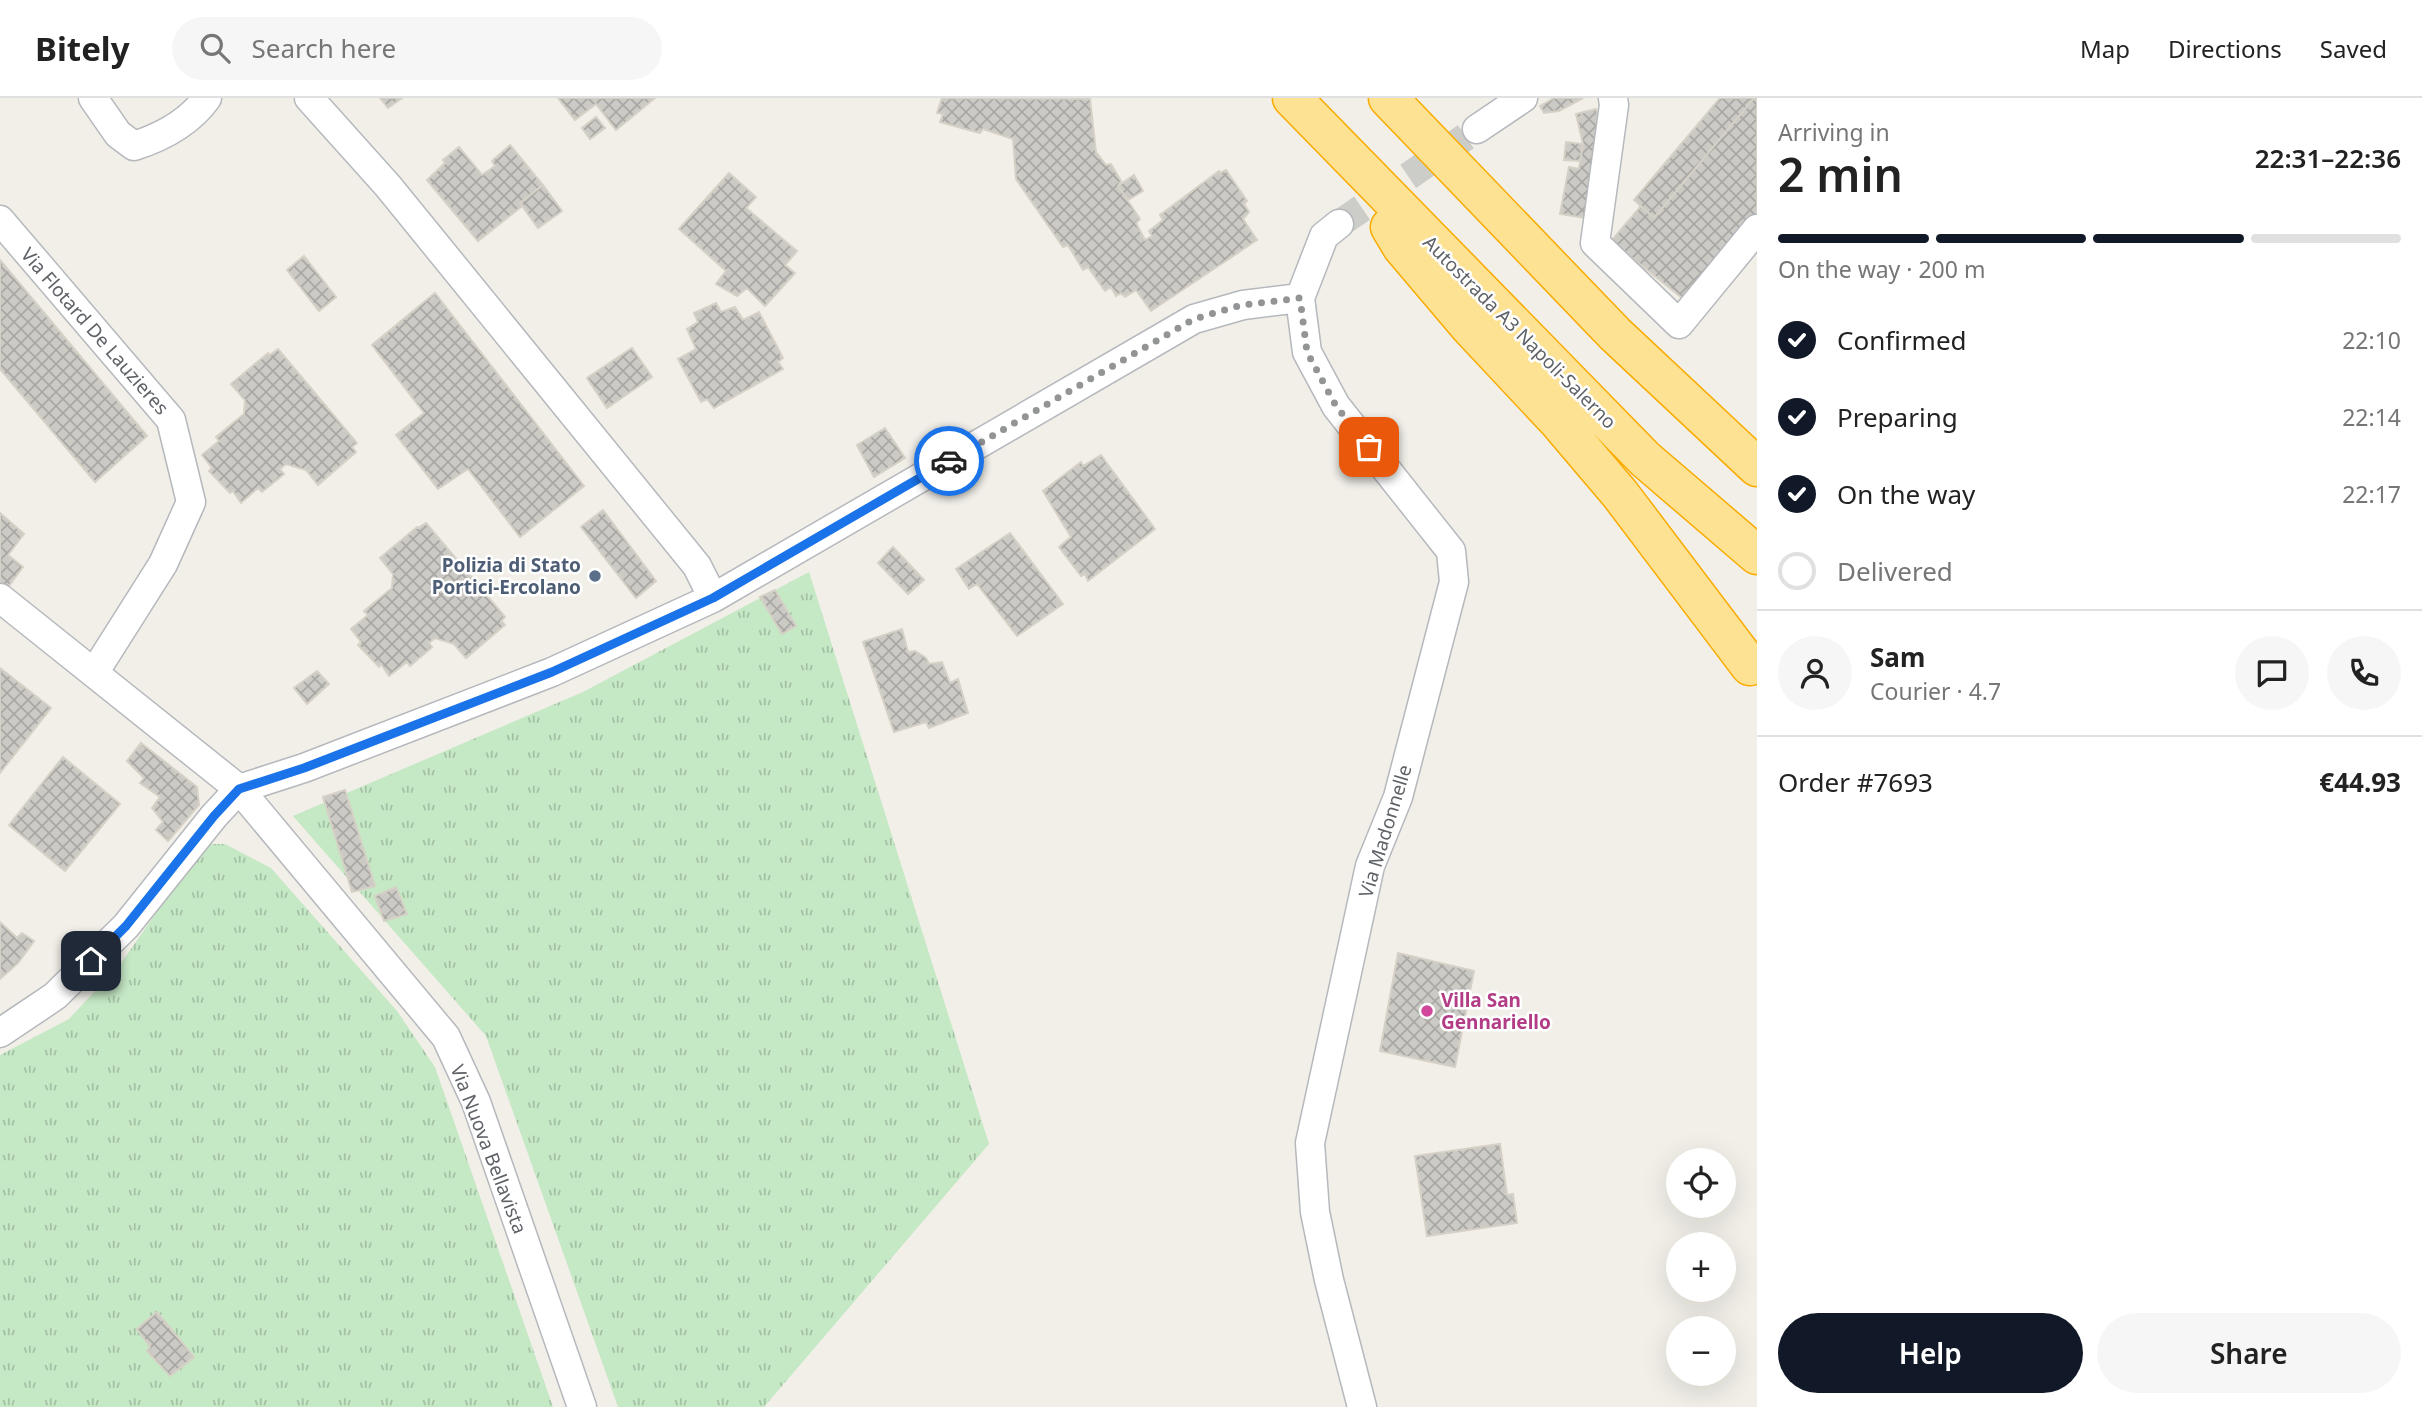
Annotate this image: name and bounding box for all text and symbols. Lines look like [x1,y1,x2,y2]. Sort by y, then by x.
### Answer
search box [172,17,662,80]
text: Bitely [35,26,130,71]
icon: search [196,29,234,67]
text: Search here [252,30,396,66]
text: Map [2080,32,2130,65]
text: Directions [2168,32,2282,65]
text: Saved [2320,32,2387,65]
text: Arriving in [1778,116,1890,148]
text: 22:31–22:36 [2255,140,2401,176]
text: 2 min [1778,143,1903,205]
street label: Autostrada A3 Napoli-Salerno [1418,230,1622,434]
street label: Via Flotard De Lauzieres [15,242,175,420]
text: On the way · 200 m [1778,253,1985,285]
icon: check [1778,321,1816,359]
text: Confirmed [1837,322,1967,358]
text: 22:10 [2342,324,2401,356]
icon: check [1778,398,1816,436]
text: Preparing [1837,399,1958,435]
text: 22:14 [2342,401,2401,433]
pin [1339,417,1399,477]
courier [914,426,984,496]
icon: bag [1350,428,1388,466]
icon: car [930,442,968,480]
icon: check [1778,475,1816,513]
text: On the way [1837,476,1975,512]
text: 22:17 [2342,478,2401,510]
place label: Polizia di Stato Portici-Ercolano [432,552,581,600]
text: Delivered [1837,553,1953,589]
marker: Polizia di Stato Portici-Ercolano [587,568,603,584]
button: person [1778,636,1852,710]
button: chat [2235,636,2309,710]
button: phone [2327,636,2401,710]
text: Sam [1870,639,1925,675]
text: Courier · 4.7 [1870,675,2001,707]
street label: Via Madonnelle [1352,761,1418,901]
text: Order #7693 [1778,764,1933,800]
text: €44.93 [2319,764,2401,800]
pin [61,931,121,991]
icon: home [72,942,110,980]
place label: Villa San Gennariello [1441,987,1551,1035]
marker: Villa San Gennariello [1419,1003,1435,1019]
street label: Via Nuova Bellavista [445,1061,533,1237]
map controls [1666,1148,1736,1386]
button: locate [1666,1148,1736,1218]
button: + [1666,1232,1736,1302]
button: Help [1778,1313,2083,1393]
button: Share [2097,1313,2401,1393]
button: − [1666,1316,1736,1386]

